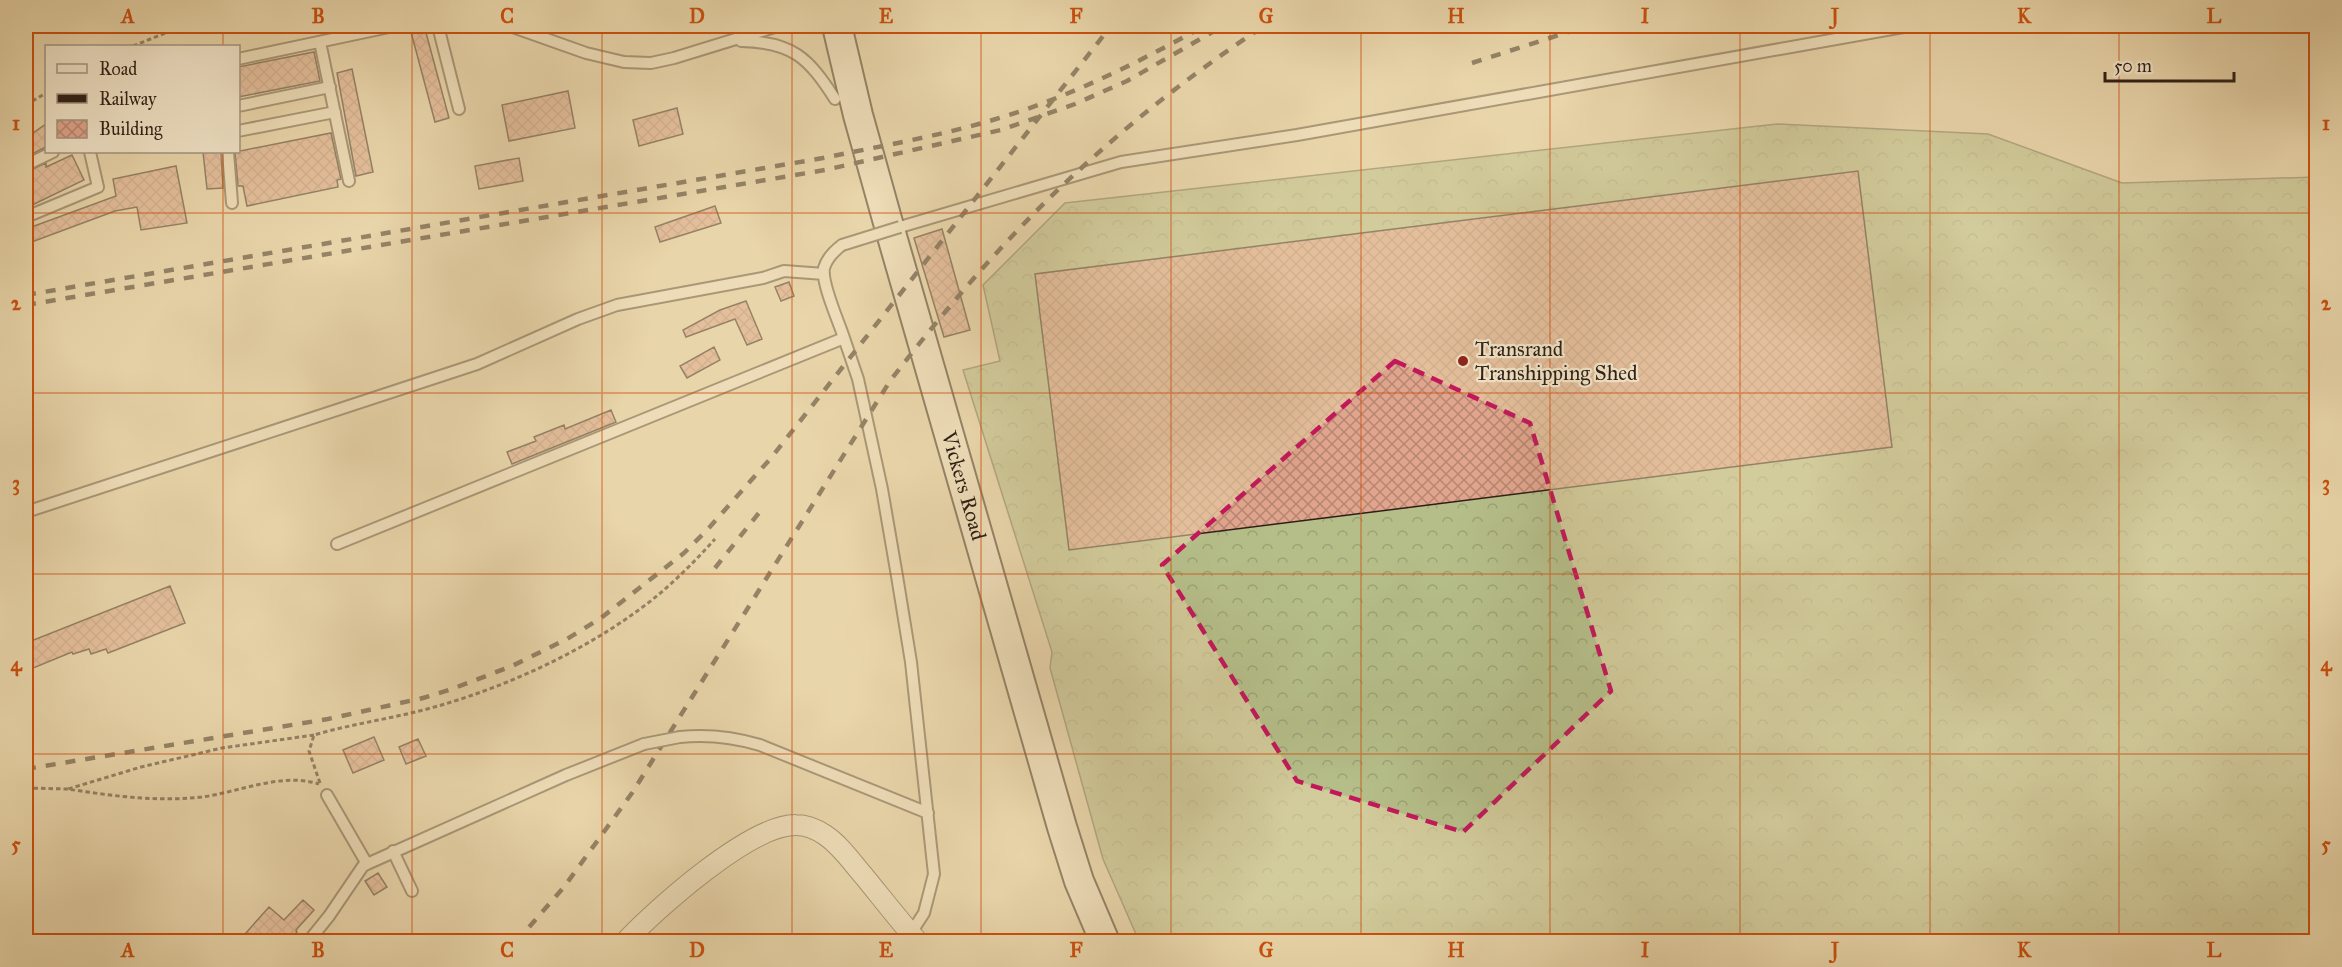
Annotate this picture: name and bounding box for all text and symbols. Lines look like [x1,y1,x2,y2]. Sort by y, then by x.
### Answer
text: A [119,4,135,28]
text: B [311,4,325,28]
text: C [500,4,514,28]
text: D [689,4,705,28]
text: E [879,4,894,28]
text: F [1069,4,1083,28]
text: G [1259,4,1274,28]
text: H [1447,4,1465,28]
text: I [1641,4,1650,28]
text: J [1828,4,1840,30]
text: K [2017,4,2032,28]
text: L [2207,4,2222,28]
legend [45,45,240,153]
scale bar [2105,45,2234,83]
text: 50 m [2114,55,2152,77]
text: Road [99,58,137,80]
text: Railway [99,88,157,110]
text: 1 [12,111,20,135]
text: 1 [2322,111,2330,135]
text: Building [99,118,163,141]
text: 2 [11,291,22,315]
text: 2 [2321,291,2332,315]
place label: Transrand Transhipping Shed [1475,336,1638,386]
marker: Transrand Transhipping Shed [1456,354,1470,368]
street label: Vickers Road [935,427,992,544]
text: 3 [12,471,20,496]
text: 3 [2322,471,2330,496]
text: 4 [10,652,22,677]
text: 4 [2320,652,2332,677]
text: 5 [11,832,21,856]
text: 5 [2321,832,2331,856]
text: A [119,938,135,962]
text: B [311,938,325,962]
text: C [500,938,514,962]
text: D [689,938,705,962]
text: E [879,938,894,962]
text: F [1069,938,1083,962]
text: G [1259,938,1274,962]
text: H [1447,938,1465,962]
text: I [1641,938,1650,962]
text: J [1828,938,1840,964]
text: K [2017,938,2032,962]
text: L [2207,938,2222,962]

